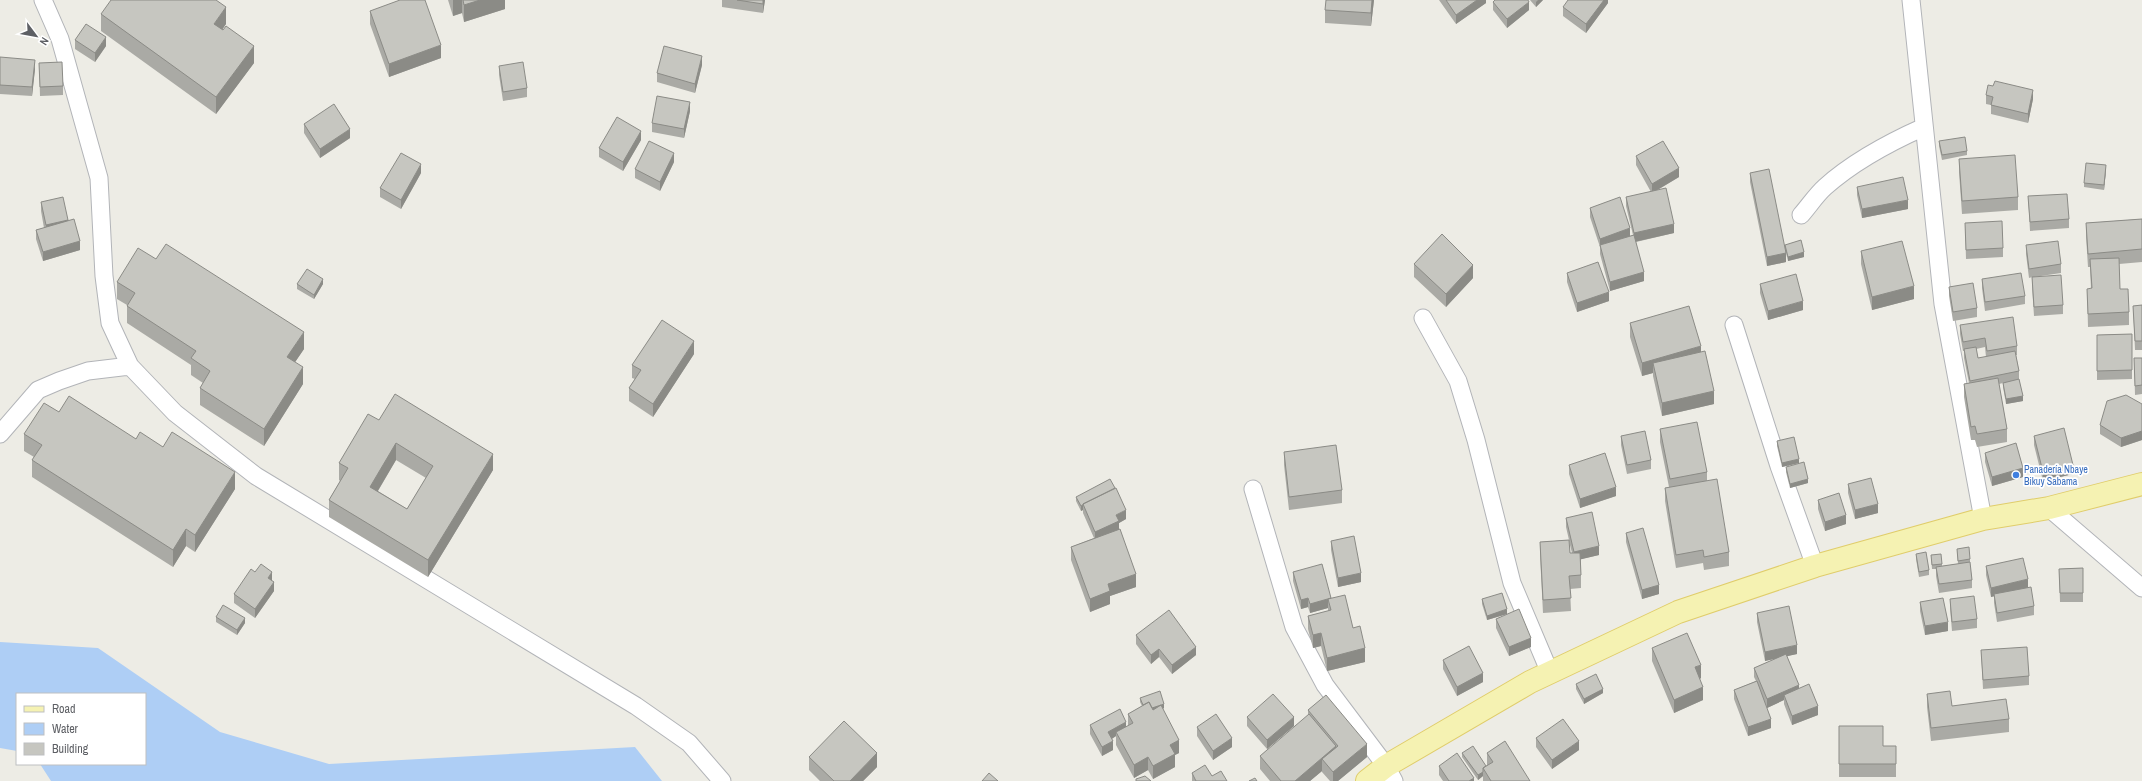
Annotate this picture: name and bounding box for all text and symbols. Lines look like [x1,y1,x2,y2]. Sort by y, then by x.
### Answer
north arrow [16,16,56,56]
text: N [37,35,52,48]
place label: Panadería Nbaye Bikuy Sabama [2024,463,2088,488]
marker: Panadería Nbaye Bikuy Sabama [2011,470,2021,480]
legend [16,693,146,765]
text: Road [52,701,76,717]
text: Water [52,721,79,737]
text: Building [52,741,89,757]

